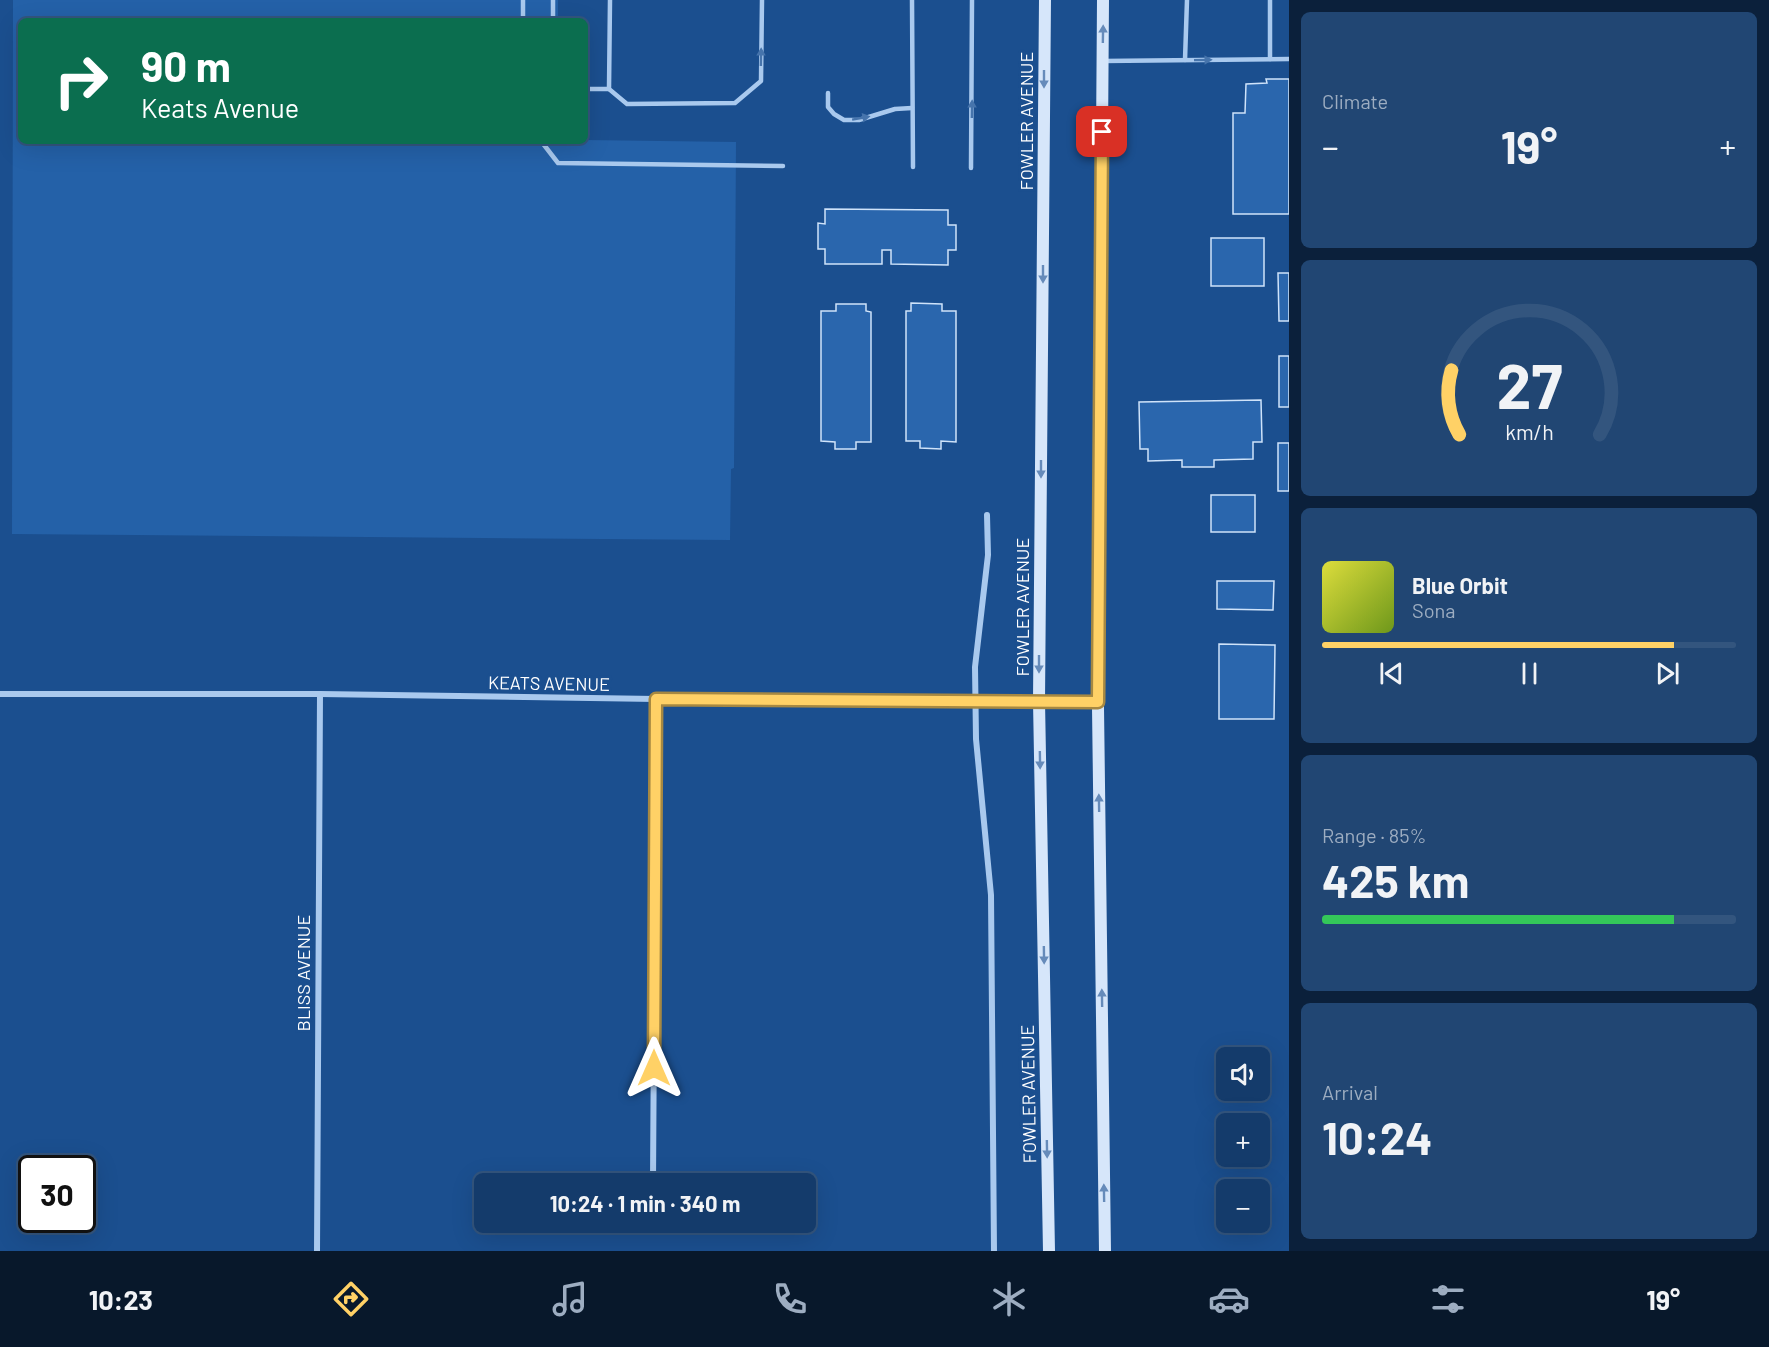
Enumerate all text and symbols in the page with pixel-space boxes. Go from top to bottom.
one-way arrow [1098,25,1108,44]
text: 90 m [141,40,231,90]
icon: right [42,42,120,120]
one-way arrow [756,48,766,67]
street label: FOWLER AVENUE [1015,52,1037,190]
one-way arrow [1194,55,1213,65]
one-way arrow [1039,70,1049,89]
text: Climate [1322,89,1388,113]
text: Keats Avenue [141,91,299,123]
one-way arrow [967,100,976,119]
pin [1076,106,1127,157]
one-way arrow [852,113,871,122]
icon: arrive [1085,115,1118,148]
text: 19° [1501,119,1557,173]
text: − [1322,126,1339,166]
text: + [1720,126,1736,166]
one-way arrow [1038,265,1048,284]
text: 27 [1496,347,1562,421]
text: km/h [1505,419,1553,444]
one-way arrow [1036,460,1046,479]
street label: FOWLER AVENUE [1011,538,1033,676]
text: Blue Orbit [1412,572,1508,598]
text: Sona [1412,598,1456,622]
one-way arrow [1035,655,1044,674]
icon: previous [1375,657,1408,690]
icon: pause [1513,657,1546,690]
icon: next [1651,657,1684,690]
street label: KEATS AVENUE [488,671,610,695]
one-way arrow [1035,750,1045,769]
one-way arrow [1094,793,1104,812]
text: Range · 85% [1322,823,1426,847]
text: 425 km [1322,853,1469,907]
street label: BLISS AVENUE [292,915,314,1031]
one-way arrow [1039,945,1049,964]
one-way arrow [1097,988,1107,1007]
street label: FOWLER AVENUE [1016,1024,1040,1164]
position arrow [622,1036,686,1100]
map controls [1216,1047,1270,1233]
button: sound [1216,1047,1270,1101]
text: Arrival [1322,1080,1378,1104]
text: 10:24 [1322,1110,1432,1164]
button: + [1216,1113,1270,1167]
one-way arrow [1043,1140,1052,1159]
speed limit sign: 30 [18,1155,96,1233]
button: − [1216,1179,1270,1233]
one-way arrow [1100,1183,1109,1202]
text: 10:24 · 1 min · 340 m [550,1190,740,1216]
icon: directions [330,1278,372,1320]
icon: music [549,1278,591,1320]
icon: phone [769,1278,811,1320]
icon: climate [988,1278,1030,1320]
icon: car [1208,1278,1250,1320]
icon: filters [1427,1278,1469,1320]
text: 10:23 [89,1283,153,1315]
text: 19° [1646,1283,1680,1315]

